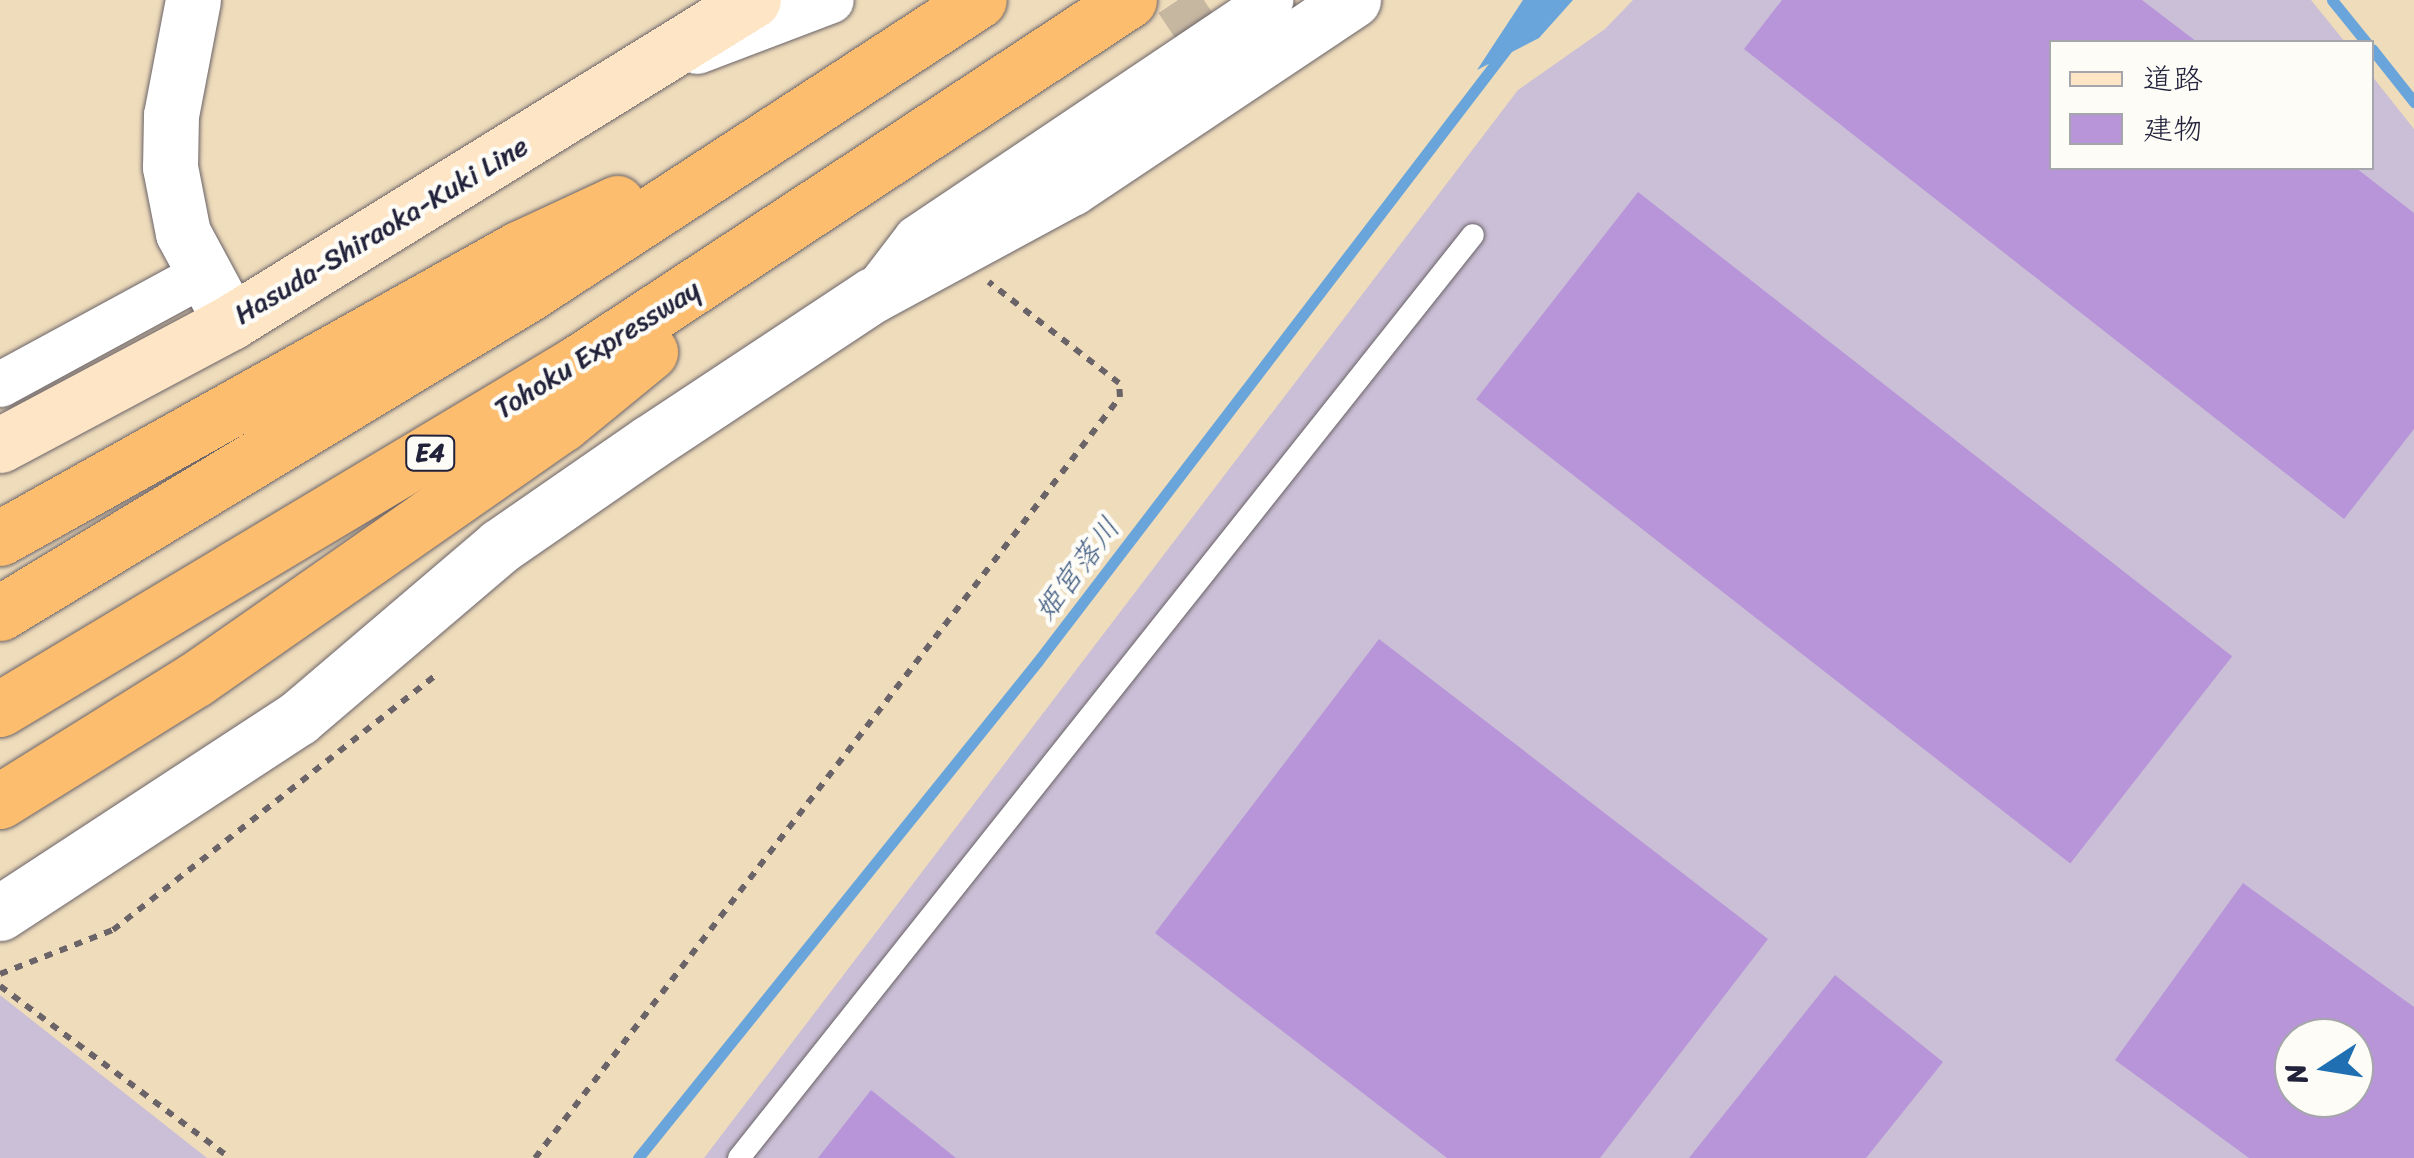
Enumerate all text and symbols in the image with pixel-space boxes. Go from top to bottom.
legend [2049,40,2374,170]
text: 道路 [2143,52,2203,106]
text: 建物 [2143,102,2203,156]
street label: Hasuda-Shiraoka-Kuki Line [228,129,534,331]
street label: Tohoku Expressway [487,272,707,426]
road number: E4 [405,433,455,473]
water label: 姫宮落川 [1027,510,1127,628]
north arrow [2274,1018,2374,1118]
text: N [2270,1059,2322,1089]

